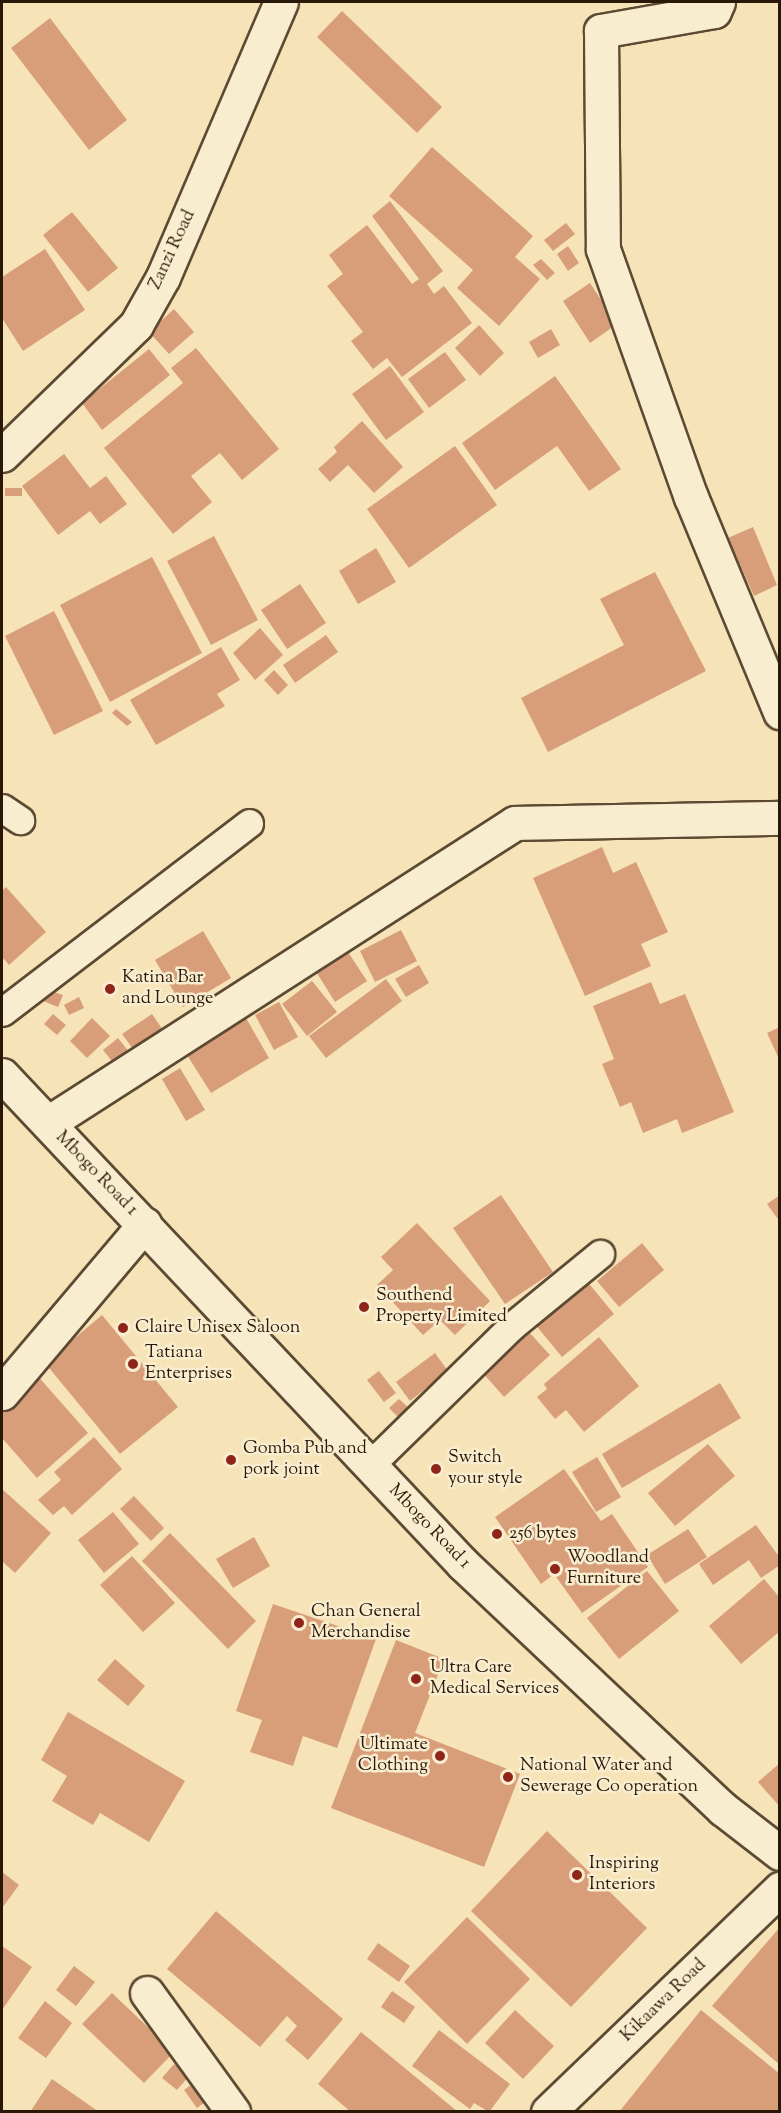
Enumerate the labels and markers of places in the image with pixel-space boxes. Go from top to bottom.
place label: Katina Bar and Lounge [122,968,213,1010]
marker: Katina Bar and Lounge [103,982,117,996]
place label: Southend Property Limited [376,1286,507,1328]
marker: Southend Property Limited [357,1300,371,1314]
place label: Claire Unisex Saloon [135,1317,300,1339]
marker: Claire Unisex Saloon [116,1321,130,1335]
place label: Tatiana Enterprises [145,1343,232,1386]
marker: Tatiana Enterprises [126,1357,140,1371]
place label: Gomba Pub and pork joint [243,1439,367,1482]
place label: Switch your style [448,1448,523,1490]
marker: Gomba Pub and pork joint [224,1453,238,1467]
marker: Switch your style [429,1462,443,1476]
place label: 256 bytes [509,1523,576,1545]
marker: 256 bytes [490,1527,504,1541]
place label: Woodland Furniture [567,1548,649,1590]
marker: Woodland Furniture [548,1562,562,1576]
place label: Chan General Merchandise [311,1602,421,1644]
marker: Chan General Merchandise [292,1616,306,1630]
place label: Ultra Care Medical Services [430,1658,559,1700]
marker: Ultra Care Medical Services [407,1670,425,1688]
place label: Ultimate Clothing [358,1735,428,1778]
marker: Ultimate Clothing [433,1749,447,1763]
place label: National Water and Sewerage Co operation [520,1756,698,1798]
marker: National Water and Sewerage Co operation [501,1770,515,1784]
place label: Inspiring Interiors [589,1854,659,1896]
marker: Inspiring Interiors [570,1868,584,1882]

